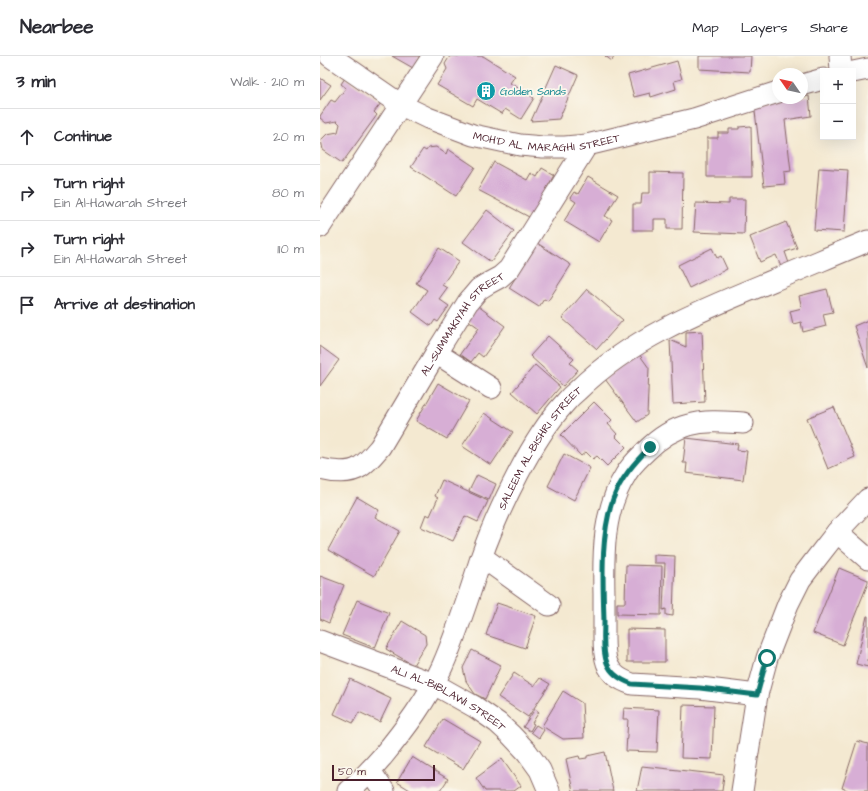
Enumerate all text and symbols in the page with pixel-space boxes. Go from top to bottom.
text: Nearbee [20,14,94,41]
text: Map [692,18,719,38]
text: Layers [741,18,788,38]
text: Share [810,18,848,38]
north arrow [772,68,808,104]
map controls [820,68,856,140]
button: + [820,68,856,104]
text: 3 min [16,70,56,94]
text: Walk · 210 m [230,73,304,91]
building icon: Golden Sands [475,80,497,102]
place label: Golden Sands [500,84,567,99]
button: − [820,104,856,140]
icon: ahead [16,126,38,148]
text: Continue [54,126,112,147]
text: 20 m [273,128,304,146]
street label: MOH'D AL MARAGHI STREET [472,128,622,155]
text: Turn right [54,173,125,194]
icon: right [16,182,38,204]
text: 80 m [272,184,304,202]
text: Ein Al-Hawarah Street [54,194,187,212]
text: Turn right [54,229,125,250]
icon: right [16,238,38,260]
text: 110 m [277,240,304,258]
text: Ein Al-Hawarah Street [54,250,187,268]
street label: AL-SUMMAKIYAH STREET [417,269,508,378]
icon: arrive [16,294,38,316]
text: Arrive at destination [54,294,195,315]
street label: SALEEM AL-BISHRI STREET [494,382,585,512]
route end [641,438,659,456]
route start [758,649,776,667]
street label: ALI AL-BIBLAWI STREET [389,661,510,734]
scale bar [332,763,435,782]
text: 50 m [338,764,366,779]

